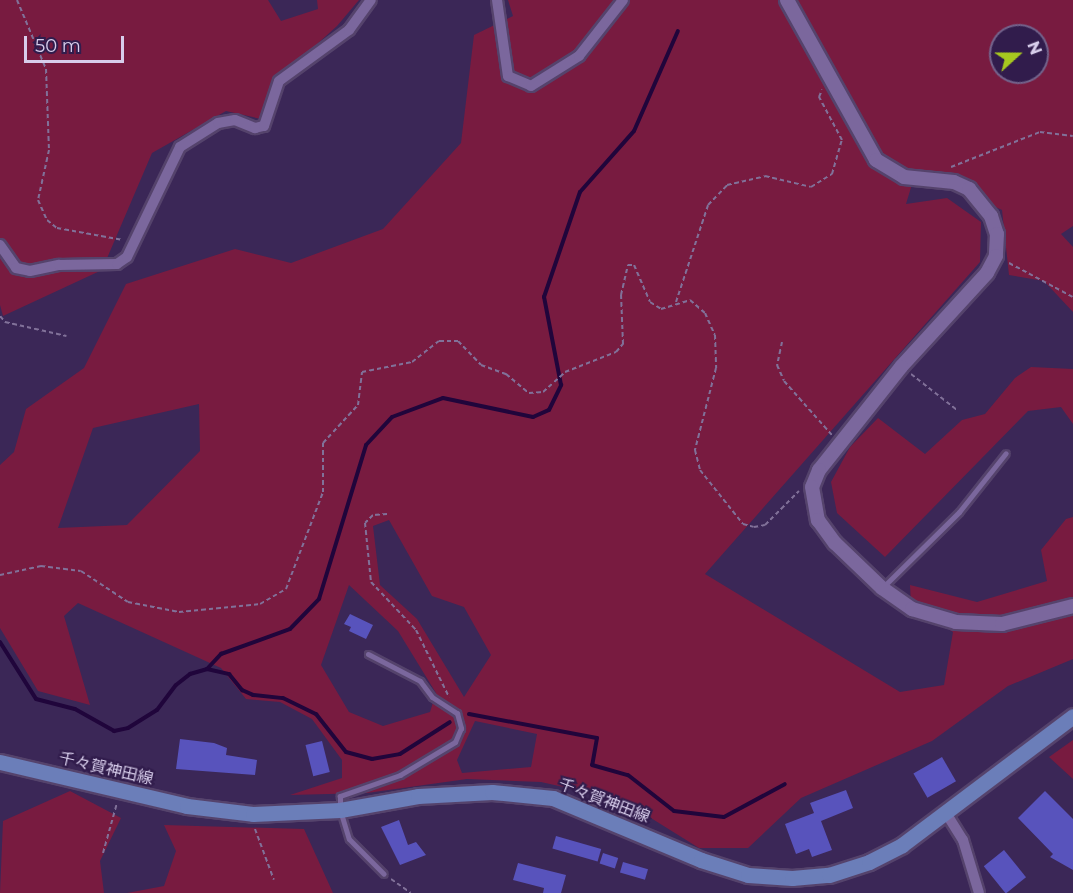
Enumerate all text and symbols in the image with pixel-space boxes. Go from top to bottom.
scale bar [27,24,128,62]
north arrow [989,24,1049,84]
text: 50 m [35,35,81,57]
text: N [1023,39,1046,58]
street label: 千々賀神田線 [57,749,155,789]
street label: 千々賀神田線 [556,775,652,827]

